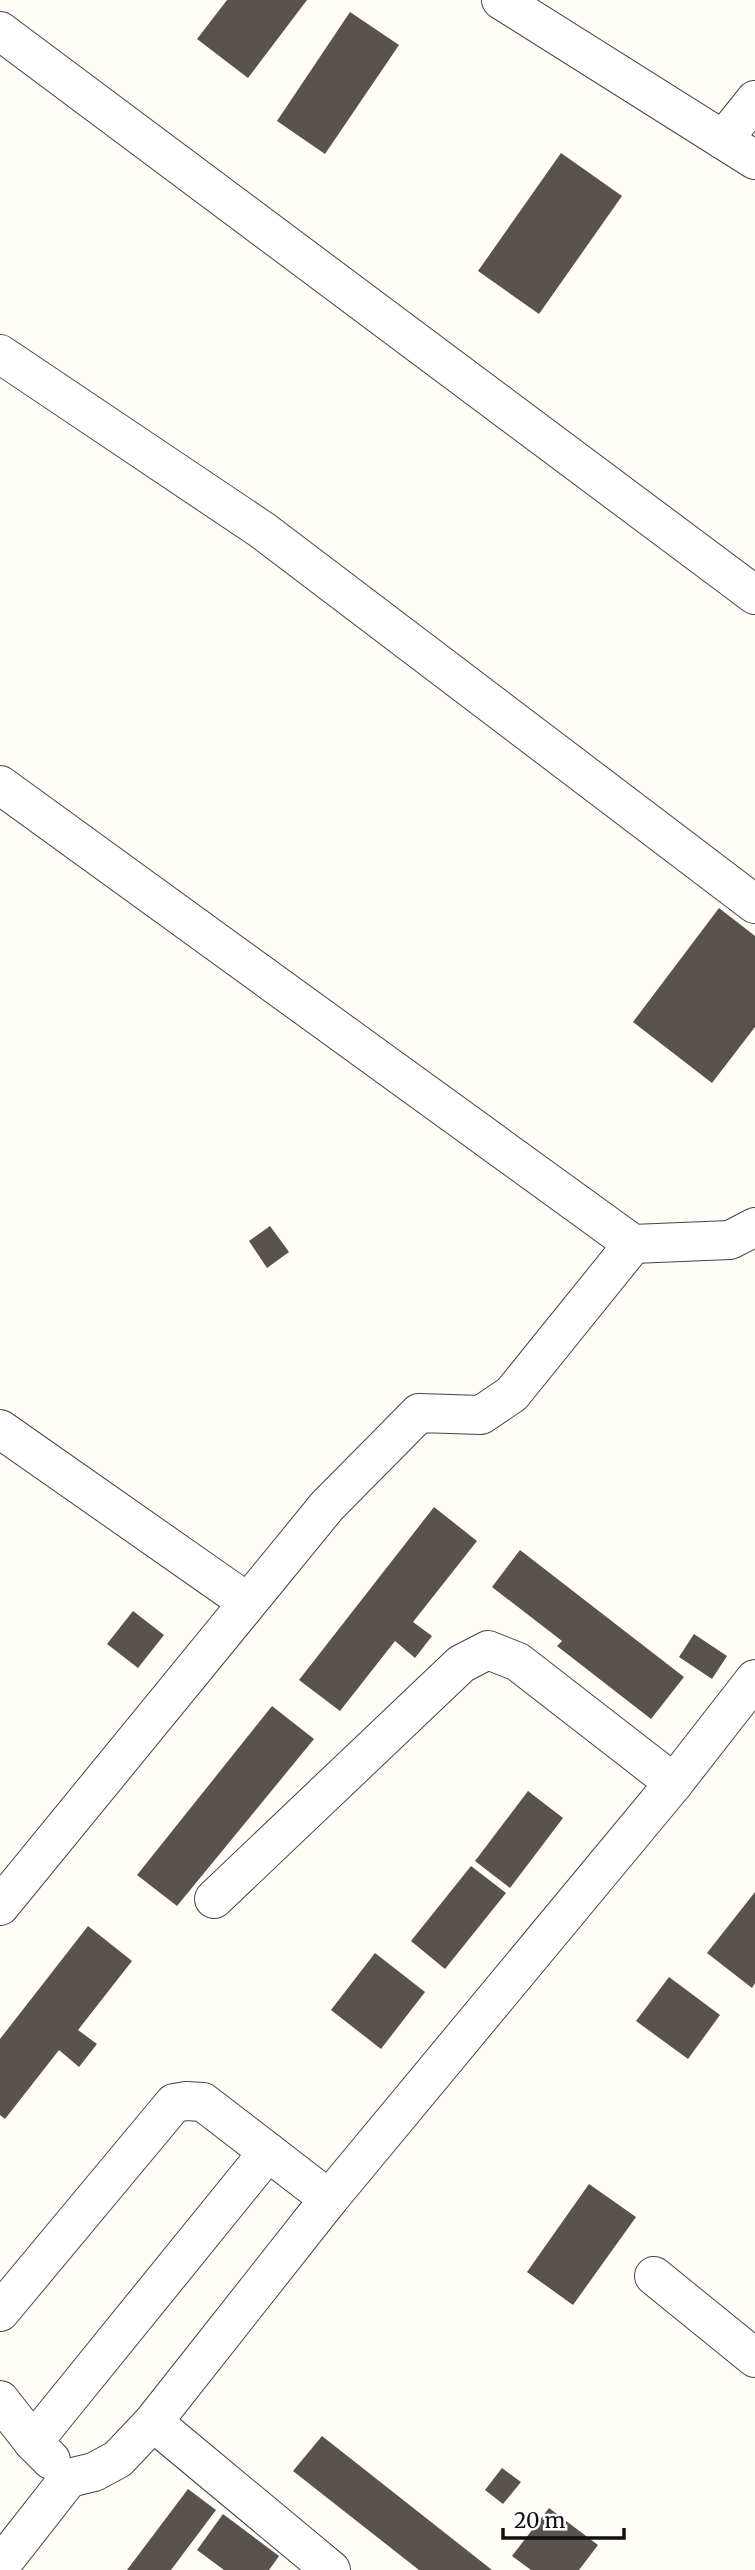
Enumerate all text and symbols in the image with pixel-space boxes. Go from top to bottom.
scale bar [503,2496,624,2540]
text: 20 m [514,2507,566,2534]

